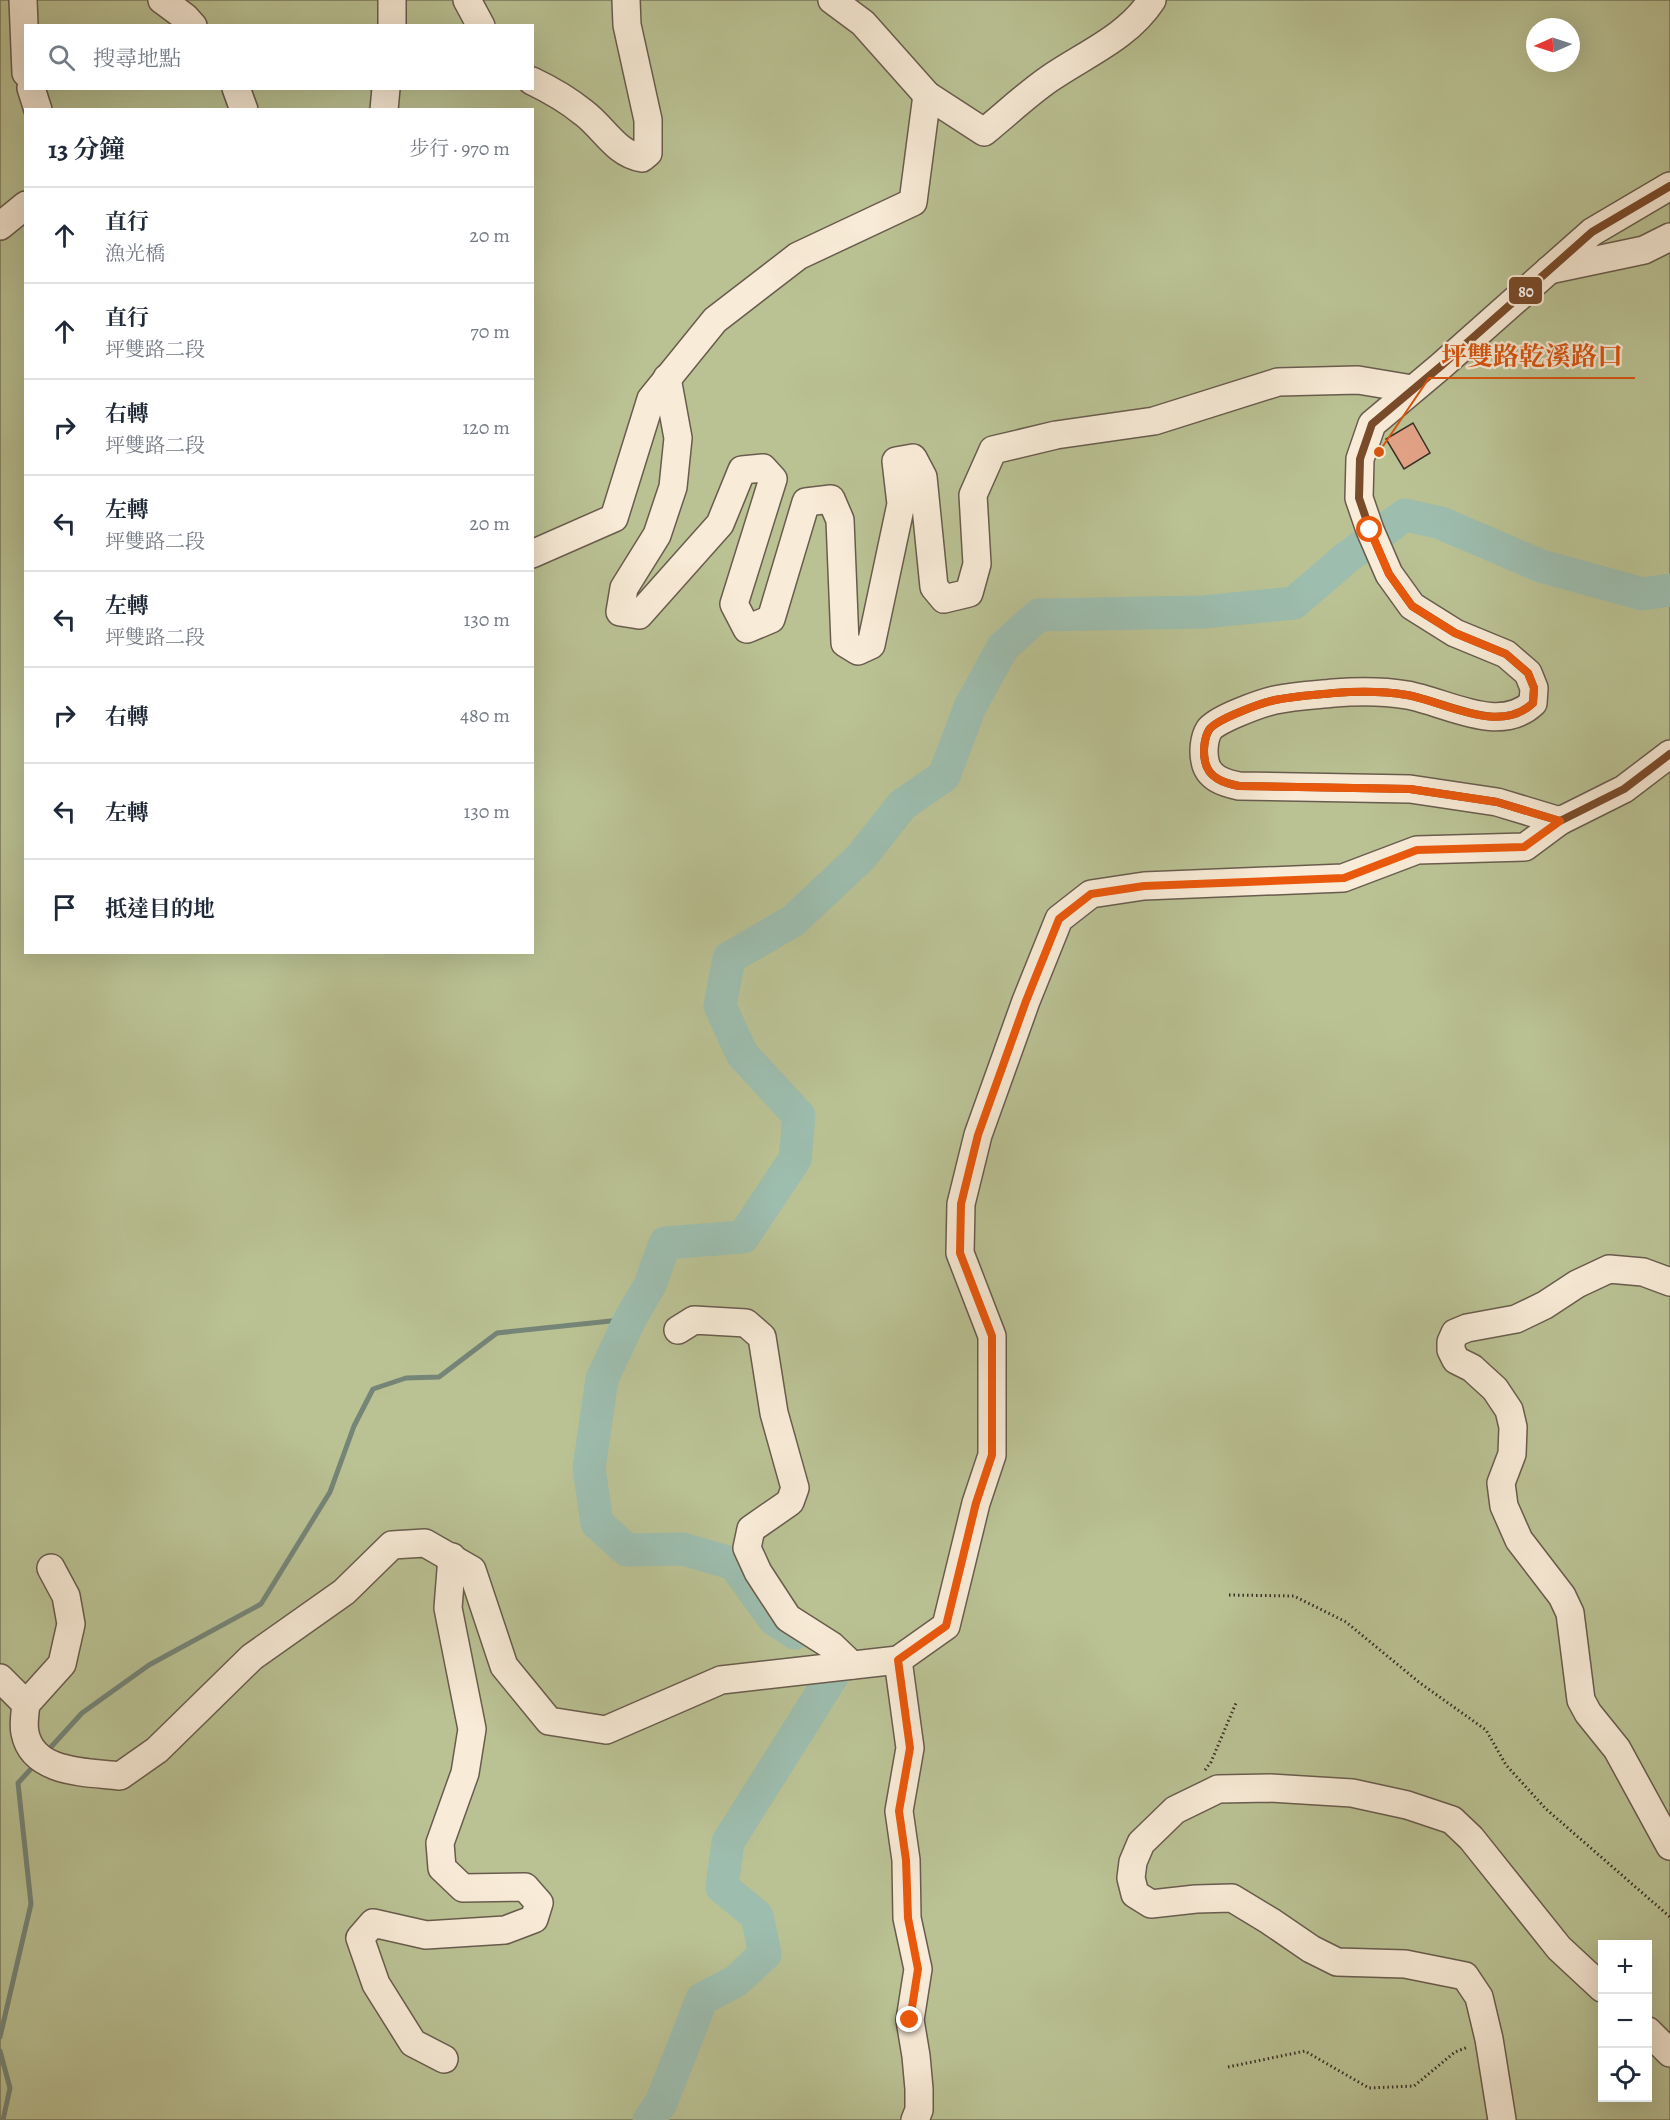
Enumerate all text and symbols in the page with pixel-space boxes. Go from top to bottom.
north arrow [1526,18,1580,72]
search box [24,24,534,90]
icon: search [45,41,78,74]
text: 搜尋地點 [93,44,181,74]
text: 13 分鐘 [48,132,125,167]
text: 步行 · 970 m [409,135,510,162]
text: 直行 [105,207,149,237]
icon: ahead [48,219,81,252]
text: 20 m [469,222,510,249]
text: 漁光橋 [105,240,165,267]
line badge: 80 [1508,276,1543,305]
text: 80 [1518,281,1534,303]
text: 直行 [105,303,149,333]
icon: ahead [48,315,81,348]
text: 70 m [470,318,510,345]
callout: 坪雙路乾溪路口 [1429,334,1635,378]
text: 坪雙路二段 [105,336,205,363]
text: 坪雙路乾溪路口 [1441,339,1623,374]
text: 右轉 [105,399,149,429]
icon: right [48,411,81,444]
text: 120 m [462,414,510,441]
text: 坪雙路二段 [105,432,205,459]
text: 左轉 [105,495,149,525]
icon: left [48,507,81,540]
text: 20 m [469,510,510,537]
route start [1356,516,1382,542]
text: 坪雙路二段 [105,528,205,555]
text: 左轉 [105,591,149,621]
icon: left [48,603,81,636]
text: 130 m [464,606,510,633]
text: 坪雙路二段 [105,624,205,651]
icon: right [48,699,81,732]
text: 右轉 [105,702,149,732]
text: 480 m [460,702,510,729]
icon: left [48,795,81,828]
text: 左轉 [105,798,149,828]
text: 130 m [464,798,510,825]
icon: arrive [48,891,81,924]
text: 抵達目的地 [105,894,215,924]
map controls [1598,1940,1652,2102]
button: + [1598,1940,1652,1994]
button: − [1598,1994,1652,2048]
route end [896,2006,922,2032]
button: locate [1598,2048,1652,2102]

